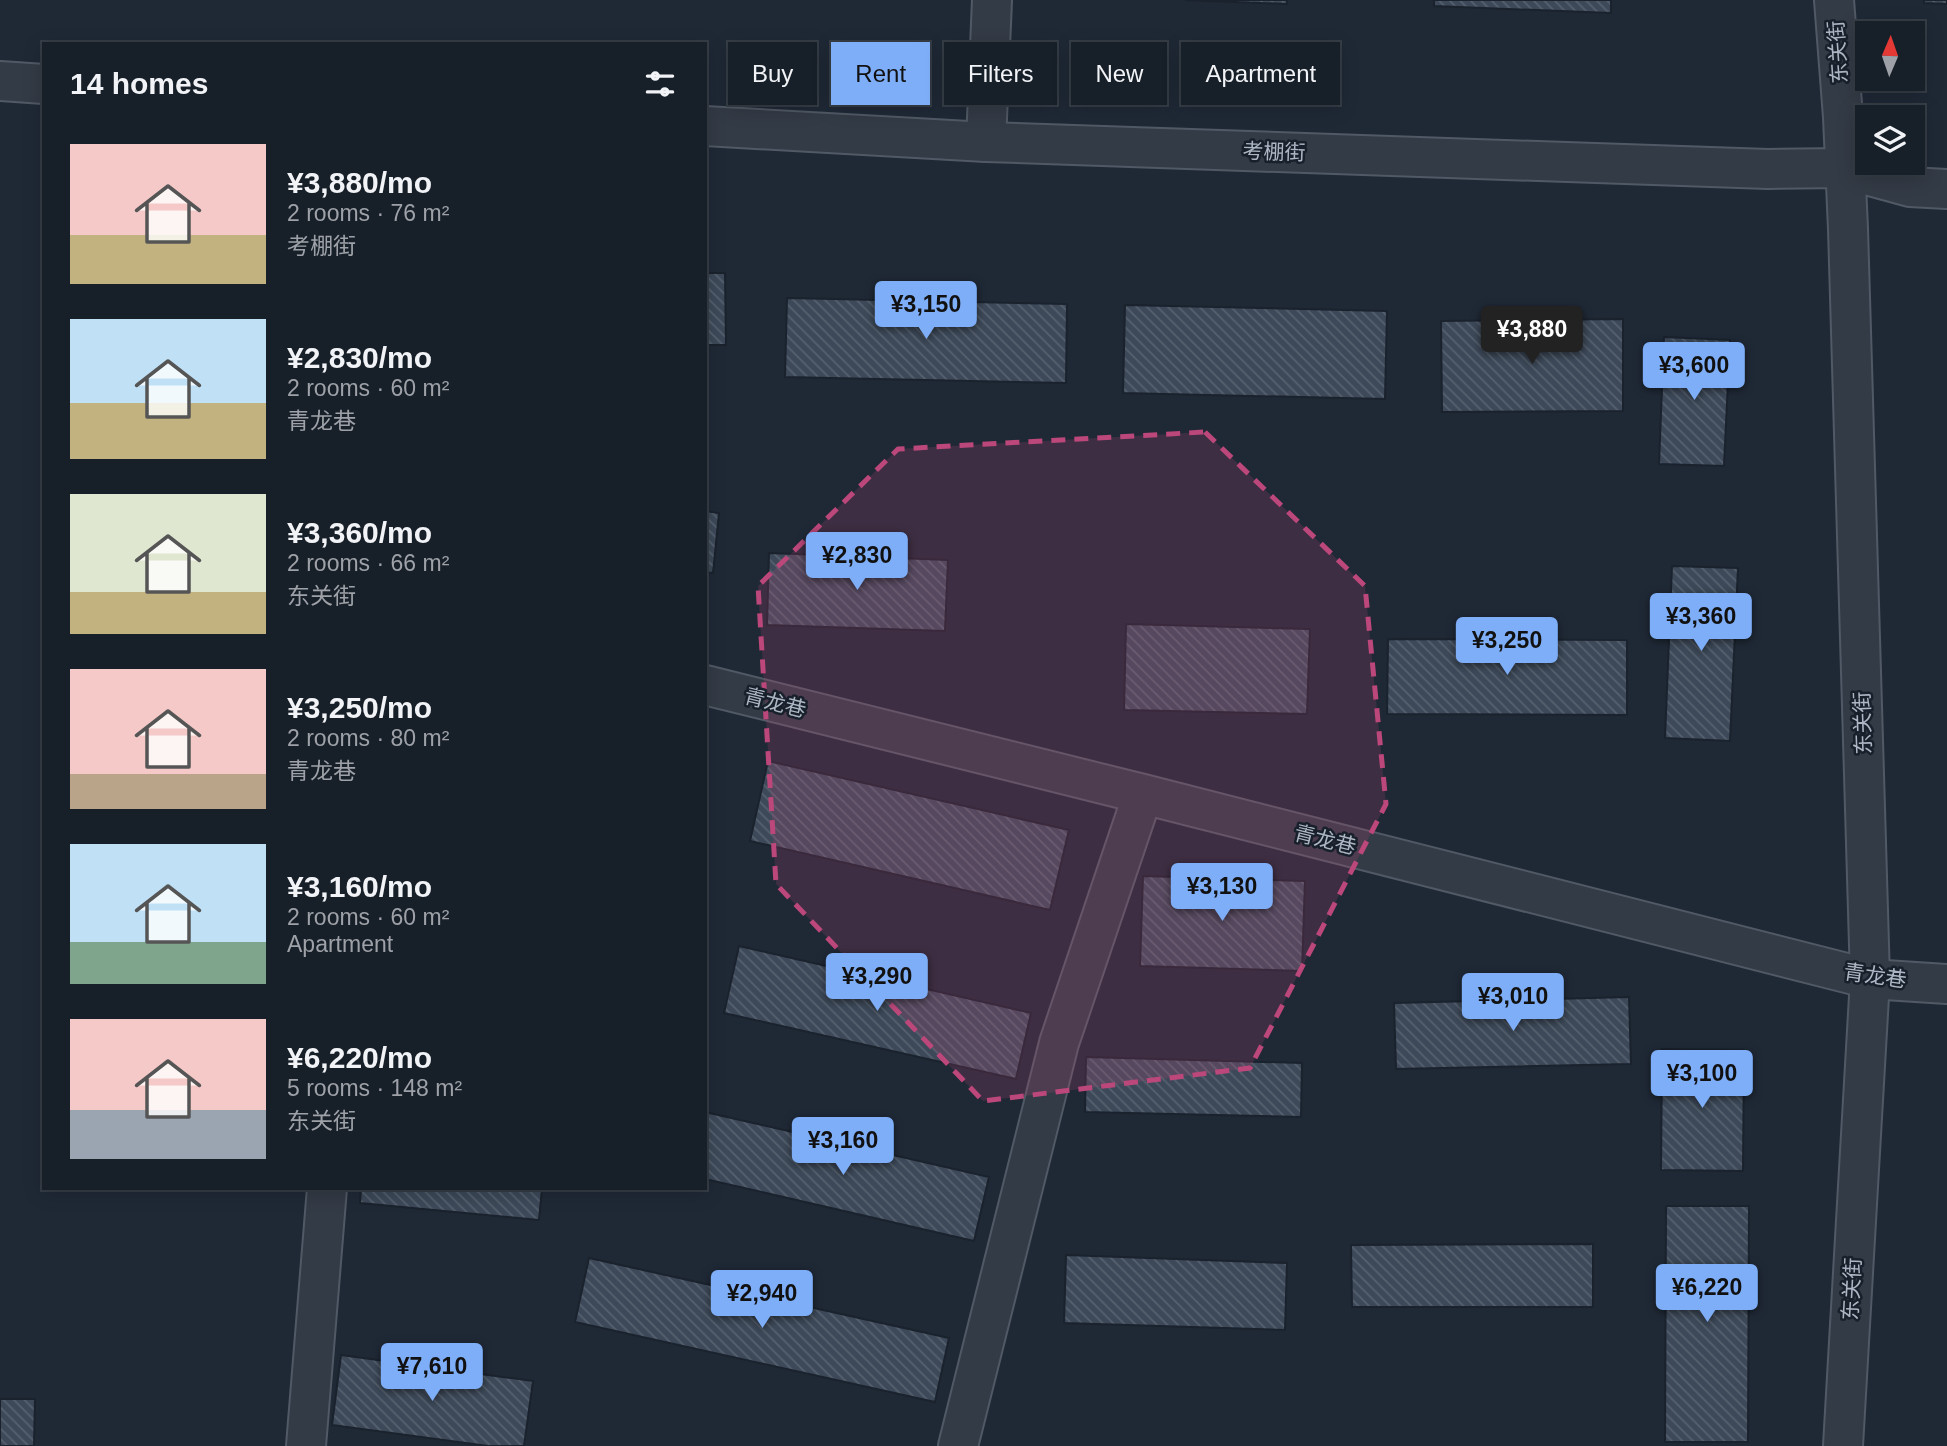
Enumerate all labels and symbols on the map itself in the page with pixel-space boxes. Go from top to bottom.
street label: 东关街 [1824,20,1851,84]
north arrow [1855,21,1925,91]
street label: 考棚街 [1242,139,1306,164]
pin: ¥3,150 [869,282,983,341]
pin: ¥3,880 [1475,306,1589,366]
pin: ¥3,600 [1637,342,1751,402]
pin: ¥2,830 [800,532,914,592]
pin: ¥3,360 [1644,594,1758,653]
pin: ¥3,250 [1450,618,1564,677]
street label: 青龙巷 [742,684,808,721]
street label: 东关街 [1850,691,1875,755]
street label: 青龙巷 [1292,821,1358,858]
pin: ¥3,130 [1165,864,1279,923]
pin: ¥3,290 [820,954,934,1013]
street label: 青龙巷 [1842,960,1908,991]
pin: ¥3,010 [1456,974,1570,1033]
pin: ¥3,100 [1645,1050,1759,1110]
pin: ¥3,160 [786,1118,900,1177]
street label: 东关街 [1838,1257,1865,1321]
pin: ¥6,220 [1650,1264,1764,1324]
pin: ¥2,940 [705,1270,819,1330]
pin: ¥7,610 [375,1344,489,1403]

